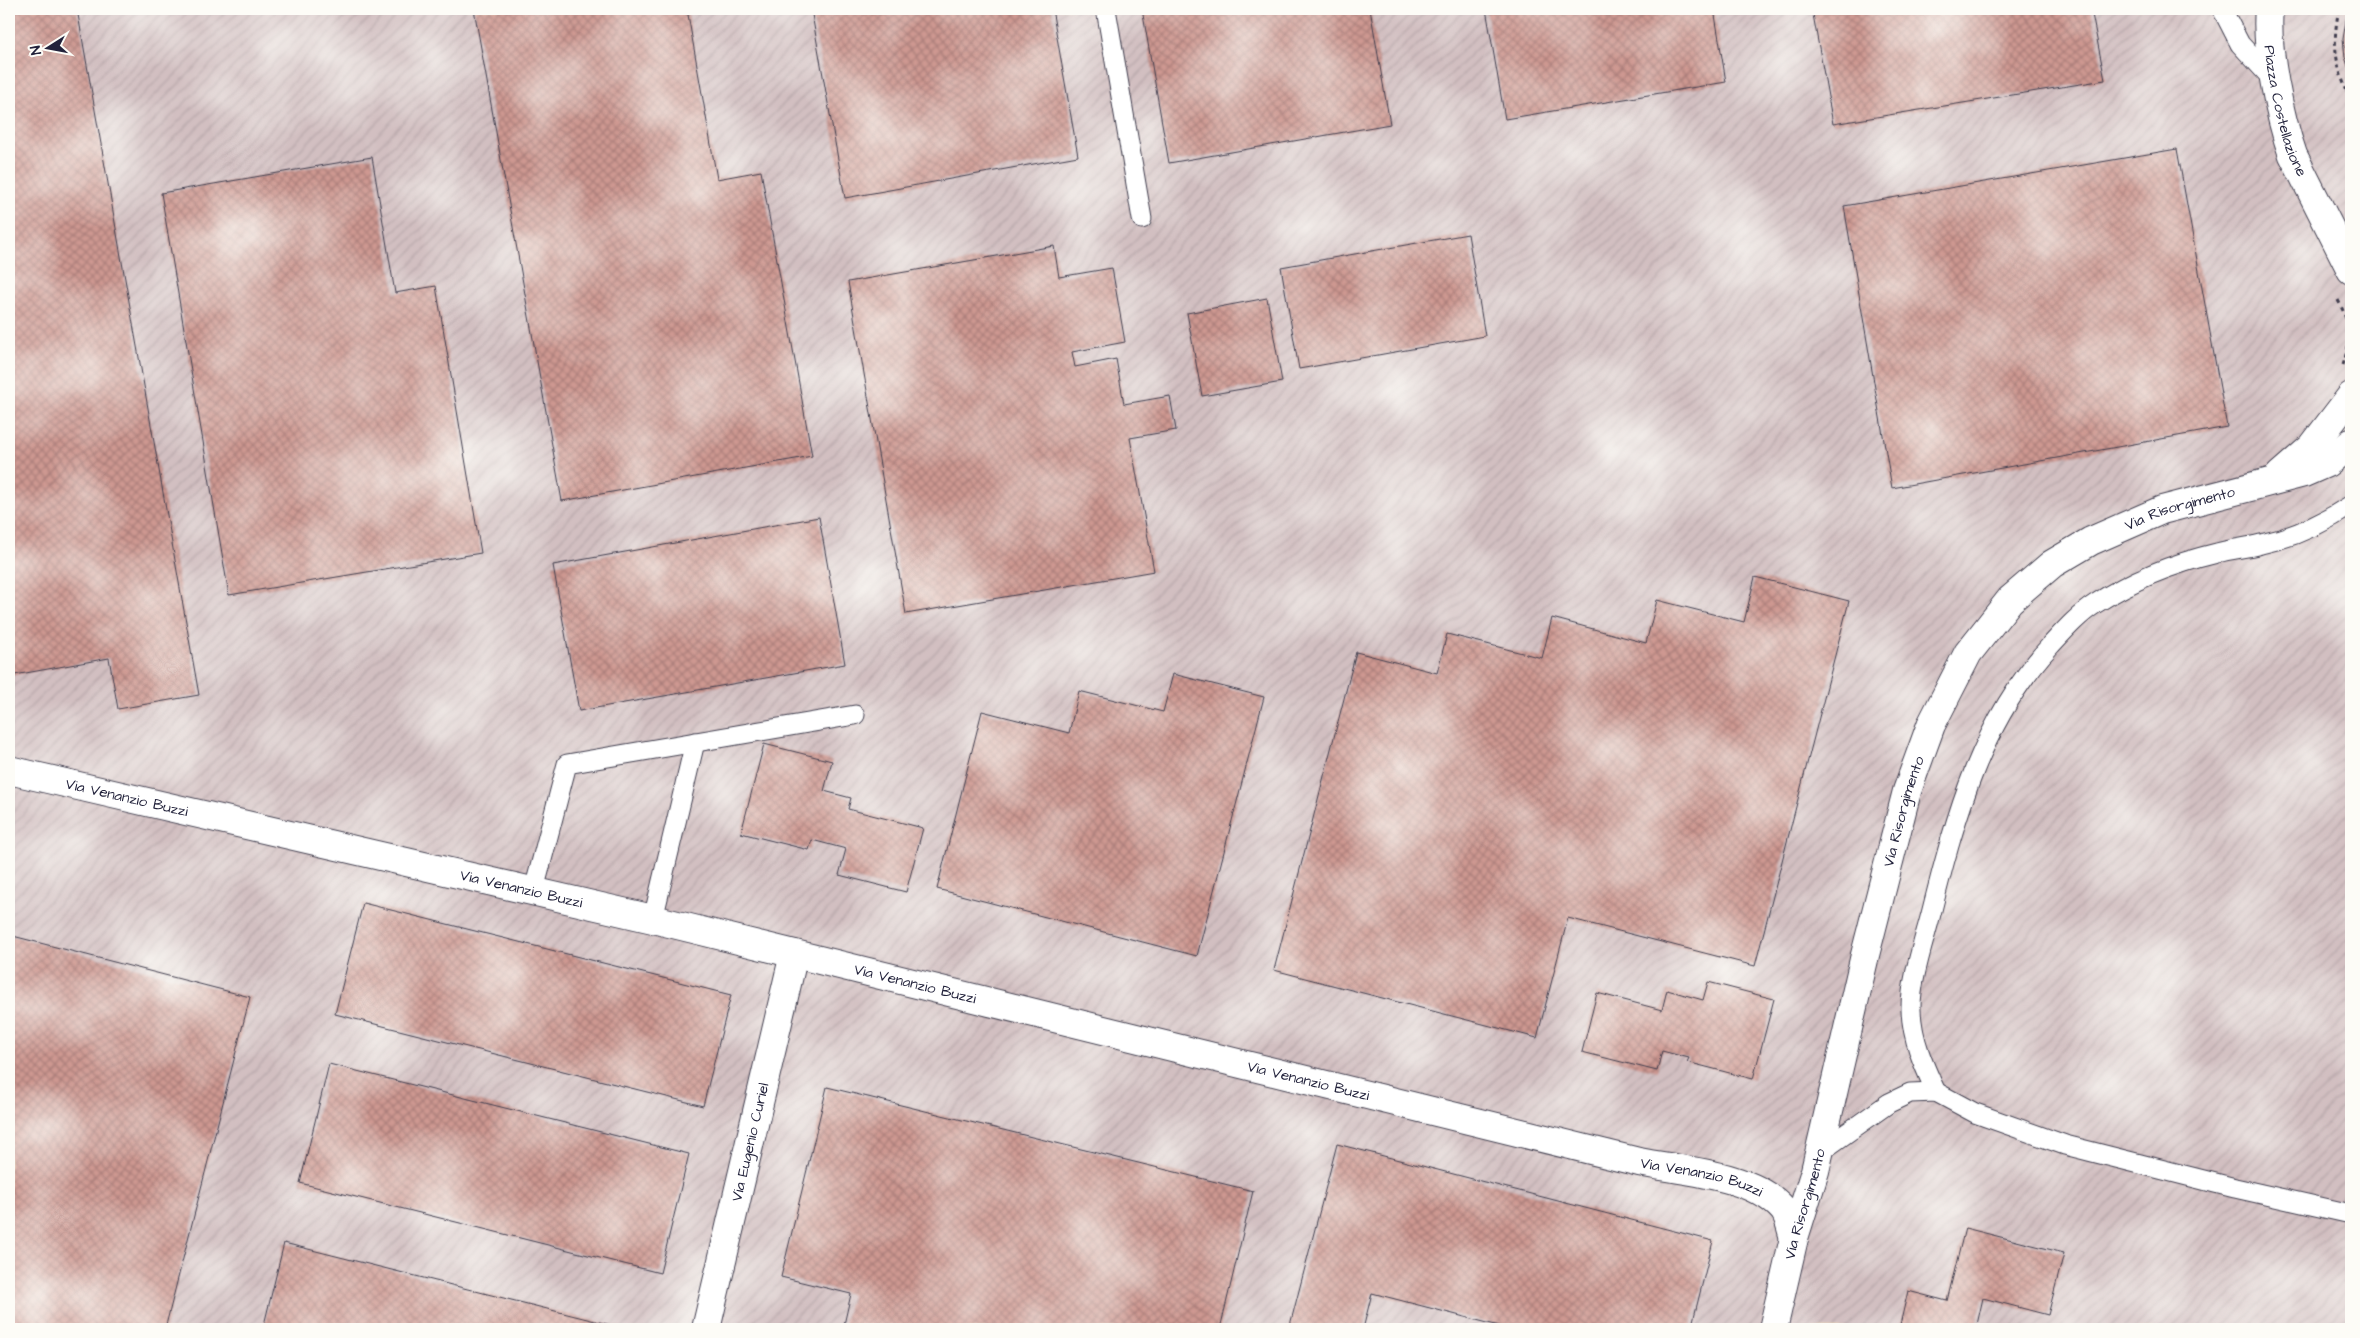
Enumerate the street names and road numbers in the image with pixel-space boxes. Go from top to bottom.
street label: Piazza Costellazione [2258,44,2312,180]
street label: Via Risorgimento [2122,481,2238,536]
street label: Via Risorgimento [1878,753,1930,869]
street label: Via Venanzio Buzzi [63,773,191,822]
street label: Via Venanzio Buzzi [458,865,585,914]
street label: Via Venanzio Buzzi [852,959,979,1009]
street label: Via Venanzio Buzzi [1245,1056,1372,1106]
street label: Via Eugenio Curiel [726,1081,774,1204]
street label: Via Risorgimento [1779,1146,1831,1262]
street label: Via Venanzio Buzzi [1639,1153,1767,1202]

